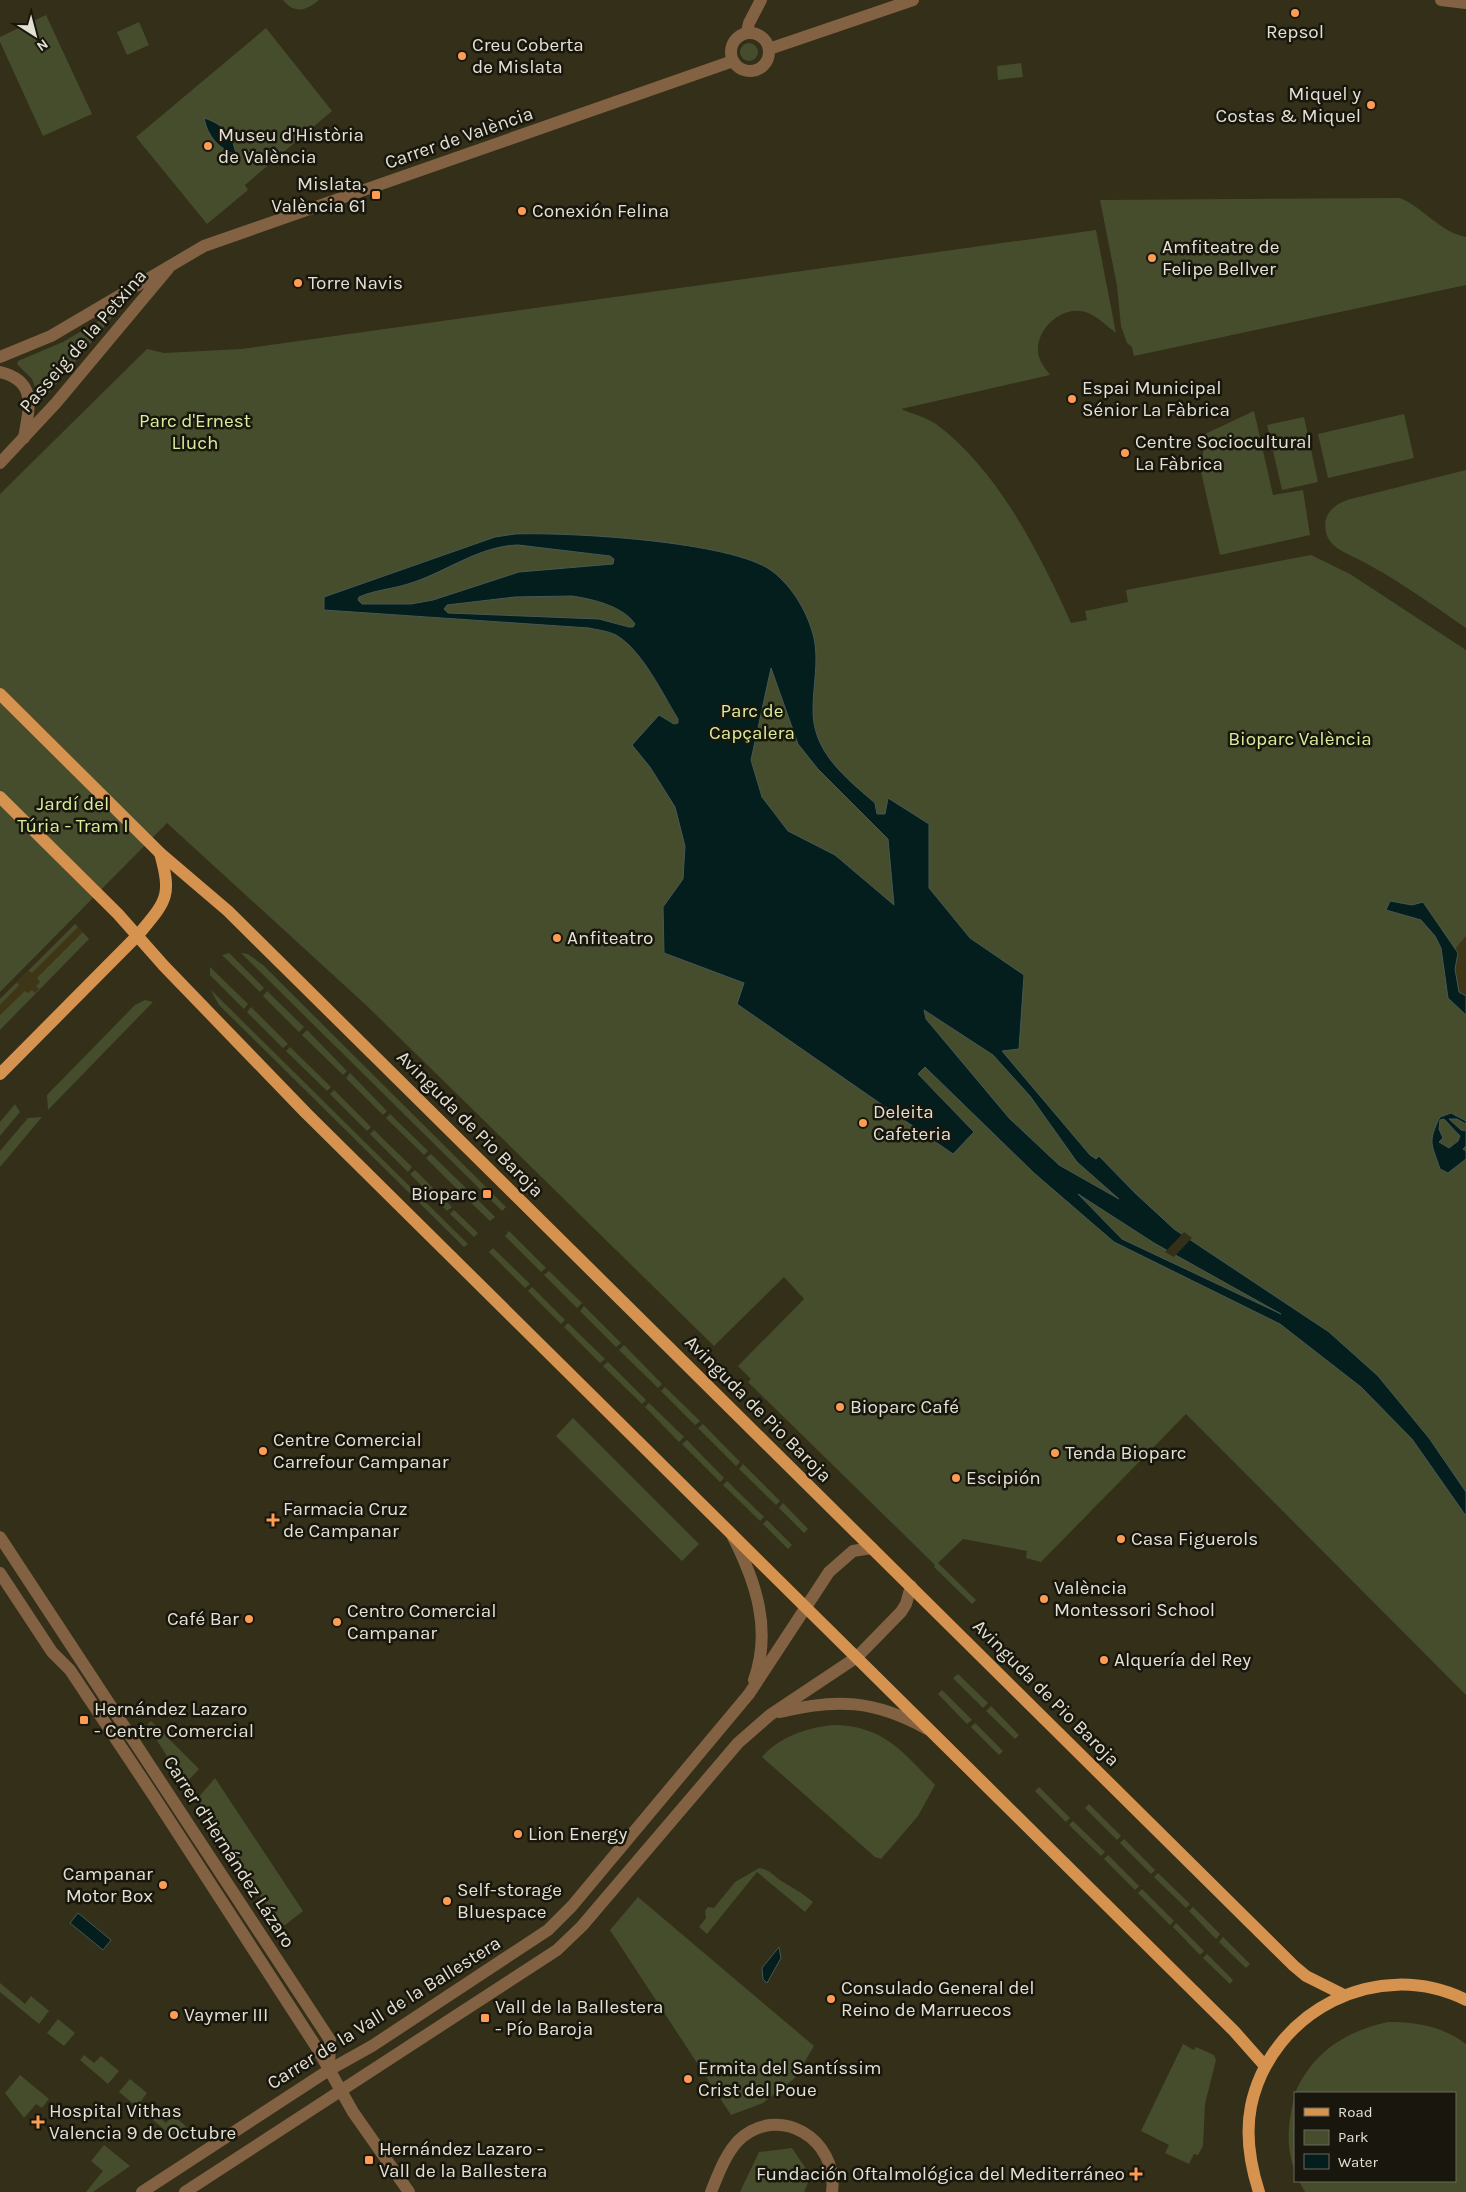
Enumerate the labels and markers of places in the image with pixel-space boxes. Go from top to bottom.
marker: Repsol [1289,7,1301,19]
place label: Repsol [1266,21,1324,43]
place label: Creu Coberta de Mislata [472,34,584,78]
marker: Creu Coberta de Mislata [456,50,468,62]
place label: Miquel y Costas & Miquel [1216,83,1361,127]
marker: Miquel y Costas & Miquel [1365,99,1377,111]
place label: Museu d'Història de València [218,124,364,168]
marker: Museu d'Història de València [202,140,214,152]
place label: Mislata, València 61 [271,173,366,217]
marker: Mislata, València 61 [370,189,382,201]
place label: Conexión Felina [532,200,669,222]
marker: Conexión Felina [516,205,528,217]
place label: Amfiteatre de Felipe Bellver [1162,236,1280,280]
marker: Amfiteatre de Felipe Bellver [1146,252,1158,264]
place label: Torre Navis [308,272,403,294]
marker: Torre Navis [292,277,304,289]
place label: Espai Municipal Sénior La Fàbrica [1082,377,1230,421]
marker: Espai Municipal Sénior La Fàbrica [1066,393,1078,405]
place label: Centre Sociocultural La Fàbrica [1135,431,1312,475]
marker: Centre Sociocultural La Fàbrica [1119,447,1131,459]
place label: Anfiteatro [567,927,653,949]
marker: Anfiteatro [551,932,563,944]
place label: Deleita Cafeteria [873,1101,951,1145]
marker: Deleita Cafeteria [857,1117,869,1129]
place label: Bioparc [411,1183,477,1205]
marker: Bioparc [481,1188,493,1200]
place label: Bioparc Café [850,1396,959,1418]
marker: Bioparc Café [834,1401,846,1413]
place label: Centre Comercial Carrefour Campanar [273,1429,449,1473]
place label: Tenda Bioparc [1065,1442,1187,1464]
marker: Centre Comercial Carrefour Campanar [257,1445,269,1457]
marker: Tenda Bioparc [1049,1447,1061,1459]
place label: Escipión [966,1467,1041,1489]
marker: Escipión [950,1472,962,1484]
place label: Farmacia Cruz de Campanar [283,1498,408,1542]
marker: Farmacia Cruz de Campanar [267,1514,279,1526]
place label: Casa Figuerols [1131,1528,1258,1550]
marker: Casa Figuerols [1115,1533,1127,1545]
place label: València Montessori School [1054,1577,1215,1621]
marker: València Montessori School [1038,1593,1050,1605]
place label: Centro Comercial Campanar [347,1600,496,1644]
place label: Café Bar [167,1608,239,1630]
marker: Café Bar [243,1613,255,1625]
marker: Centro Comercial Campanar [331,1616,343,1628]
place label: Alquería del Rey [1114,1649,1251,1671]
marker: Alquería del Rey [1098,1654,1110,1666]
place label: Hernández Lazaro - Centre Comercial [94,1698,254,1742]
marker: Hernández Lazaro - Centre Comercial [78,1714,90,1726]
place label: Lion Energy [528,1823,627,1845]
marker: Lion Energy [512,1828,524,1840]
place label: Campanar Motor Box [63,1863,153,1907]
marker: Campanar Motor Box [157,1879,169,1891]
place label: Self-storage Bluespace [457,1879,562,1923]
marker: Self-storage Bluespace [441,1895,453,1907]
place label: Consulado General del Reino de Marruecos [841,1977,1035,2021]
marker: Consulado General del Reino de Marruecos [825,1993,837,2005]
place label: Vall de la Ballestera - Pío Baroja [495,1996,663,2040]
place label: Vaymer III [184,2004,268,2026]
marker: Vaymer III [168,2009,180,2021]
marker: Vall de la Ballestera - Pío Baroja [479,2012,491,2024]
place label: Ermita del Santíssim Crist del Poue [698,2057,882,2101]
marker: Ermita del Santíssim Crist del Poue [682,2073,694,2085]
place label: Hospital Vithas Valencia 9 de Octubre [49,2100,236,2144]
marker: Hospital Vithas Valencia 9 de Octubre [31,2115,45,2129]
place label: Hernández Lazaro - Vall de la Ballestera [379,2138,547,2182]
marker: Hernández Lazaro - Vall de la Ballestera [363,2154,375,2166]
place label: Fundación Oftalmológica del Mediterráneo [756,2163,1125,2185]
marker: Fundación Oftalmológica del Mediterráneo [1129,2167,1143,2181]

